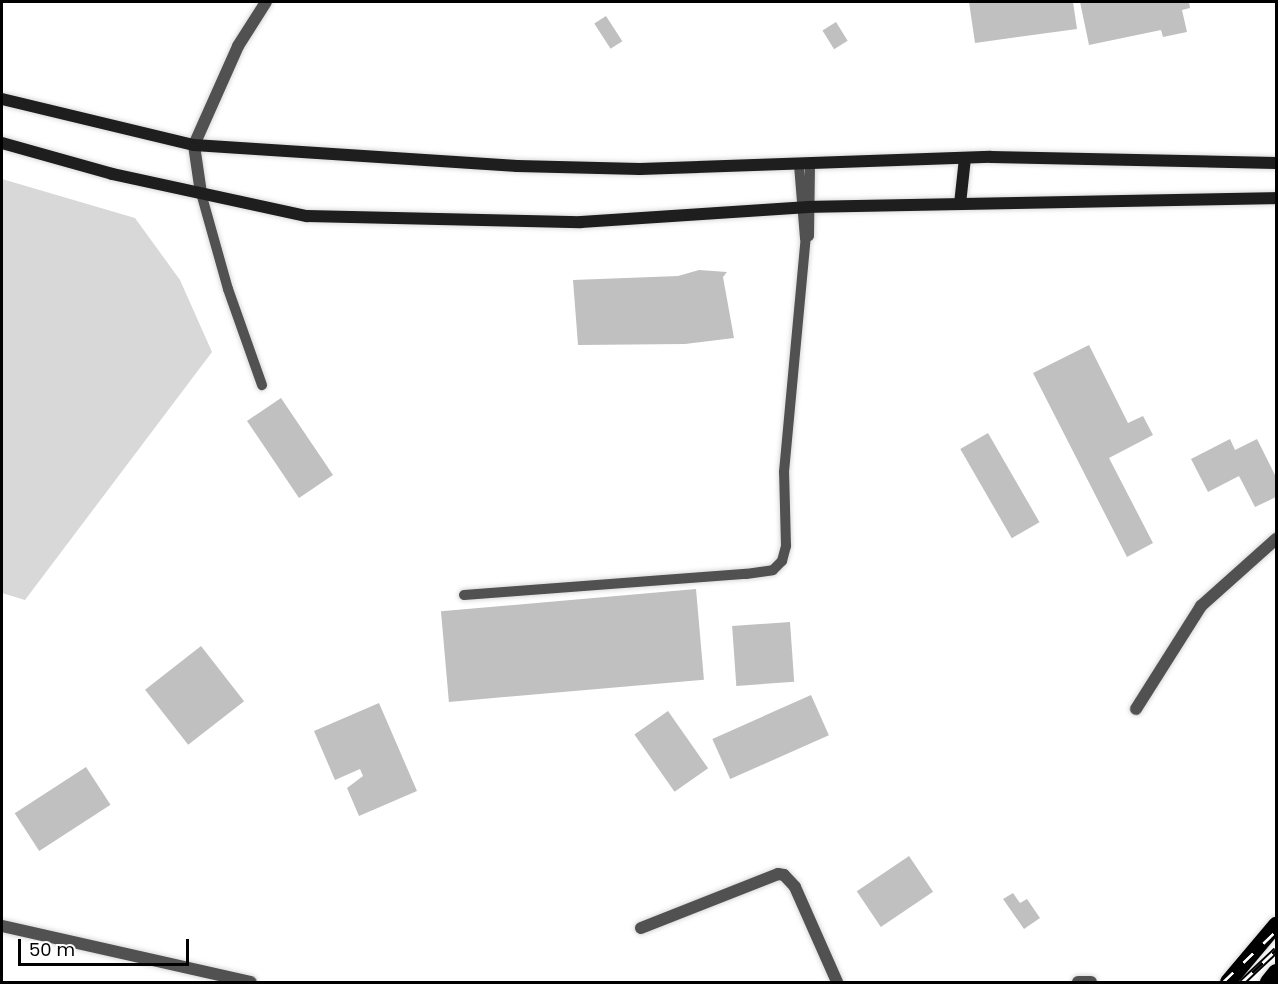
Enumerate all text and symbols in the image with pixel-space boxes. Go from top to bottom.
scale bar [21,927,192,965]
text: 50 m [29,937,75,962]

